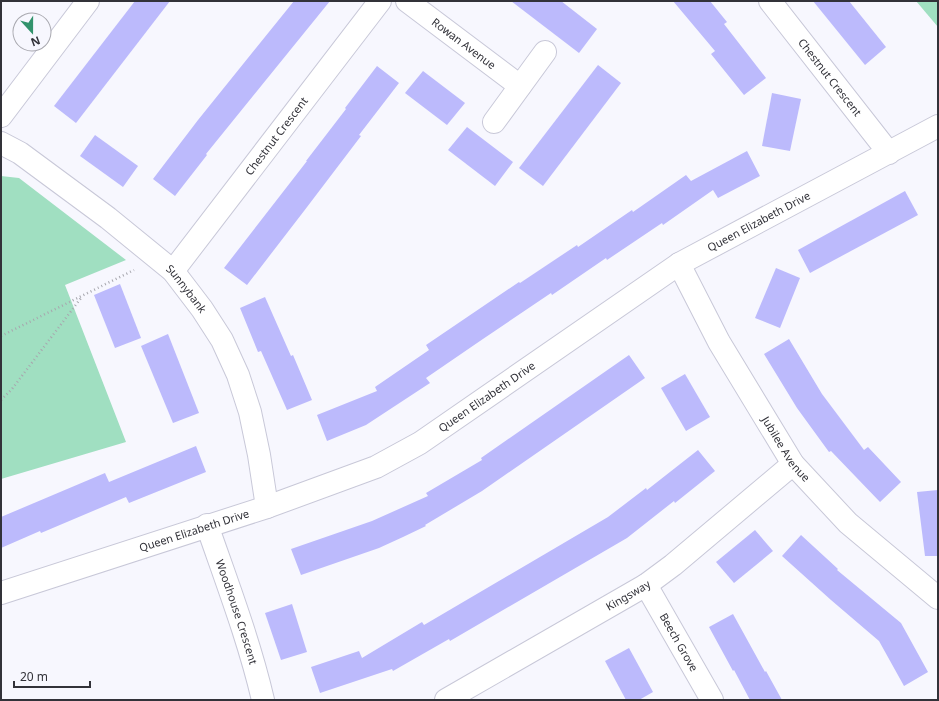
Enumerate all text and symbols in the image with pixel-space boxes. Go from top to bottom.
north arrow [12,12,52,52]
street label: Rowan Avenue [429,14,499,72]
text: N [29,33,43,50]
street label: Chestnut Crescent [795,35,865,119]
street label: Chestnut Crescent [241,94,311,178]
street label: Queen Elizabeth Drive [704,188,813,255]
street label: Sunnybank [163,261,211,316]
street label: Queen Elizabeth Drive [435,358,538,435]
street label: Jubilee Avenue [758,412,814,485]
street label: Queen Elizabeth Drive [137,505,251,555]
street label: Woodhouse Crescent [213,557,261,666]
street label: Kingsway [603,576,654,614]
street label: Beech Grove [657,610,702,674]
scale bar [14,663,90,689]
text: 20 m [20,668,48,685]

